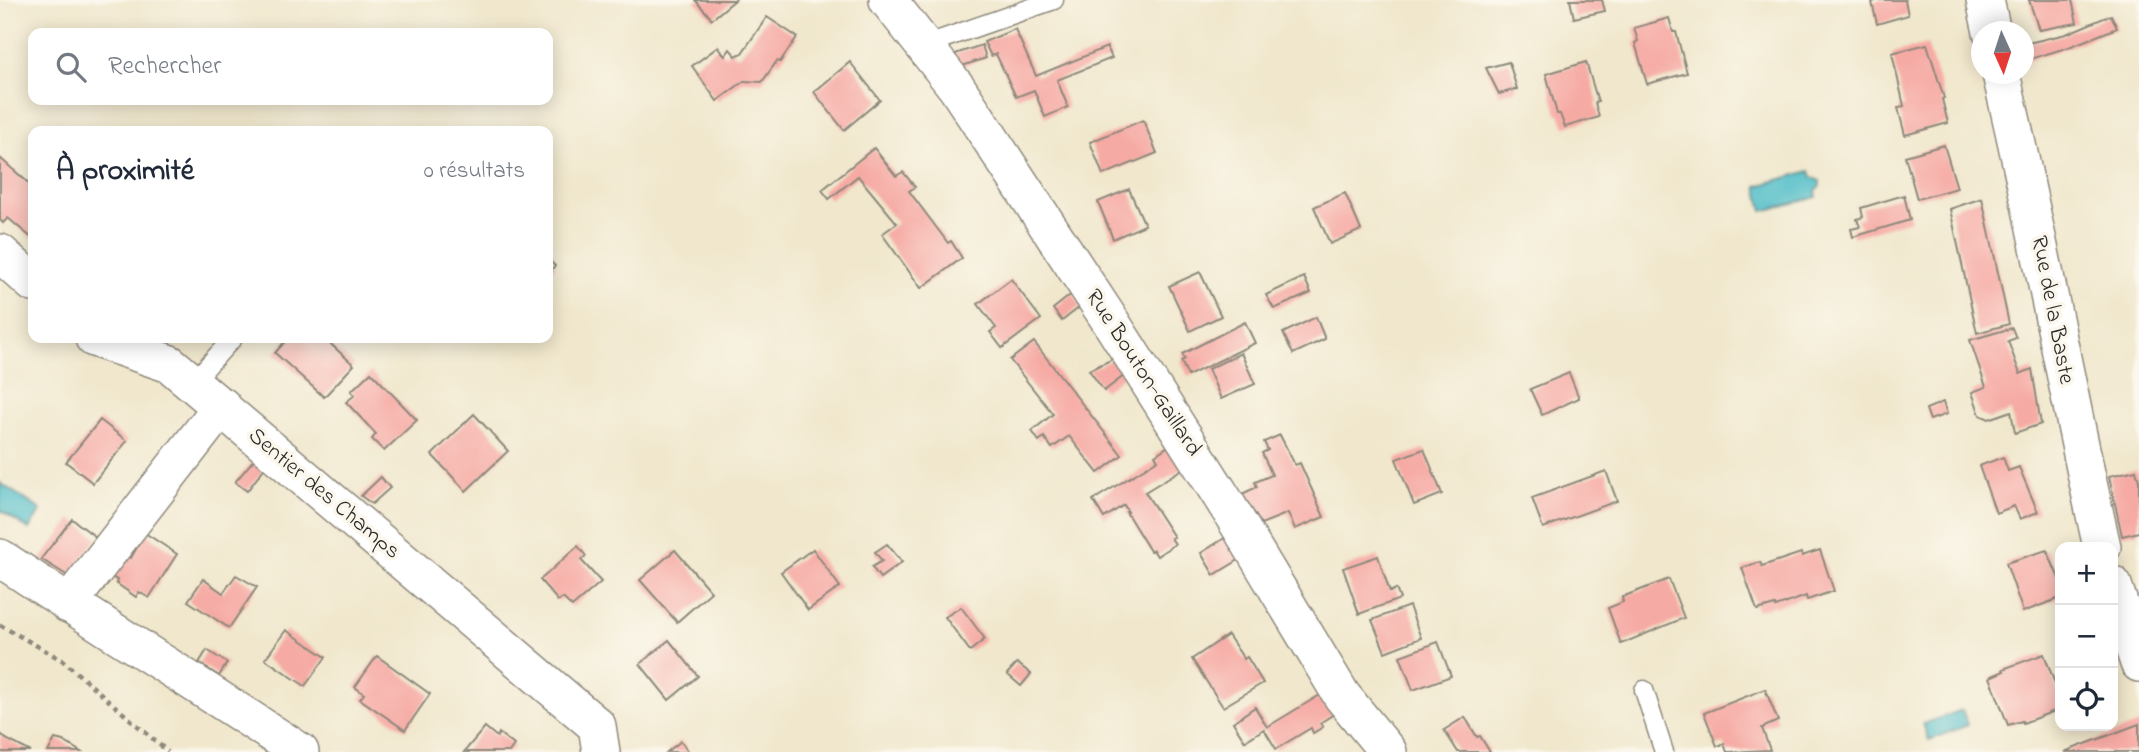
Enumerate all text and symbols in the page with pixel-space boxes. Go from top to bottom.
north arrow [1971,21,2034,84]
search box [28,28,553,105]
icon: search [52,48,90,86]
text: Rechercher [108,48,221,86]
text: À proximité [56,150,194,194]
text: 0 résultats [424,155,525,188]
street label: Rue de la Baste [2021,233,2083,388]
street label: Rue Bouton-Gaillard [1077,283,1209,463]
street label: Sentier des Champs [241,420,407,568]
map controls [2055,542,2118,731]
button: + [2055,542,2118,605]
button: − [2055,605,2118,668]
button: locate [2055,668,2118,731]

